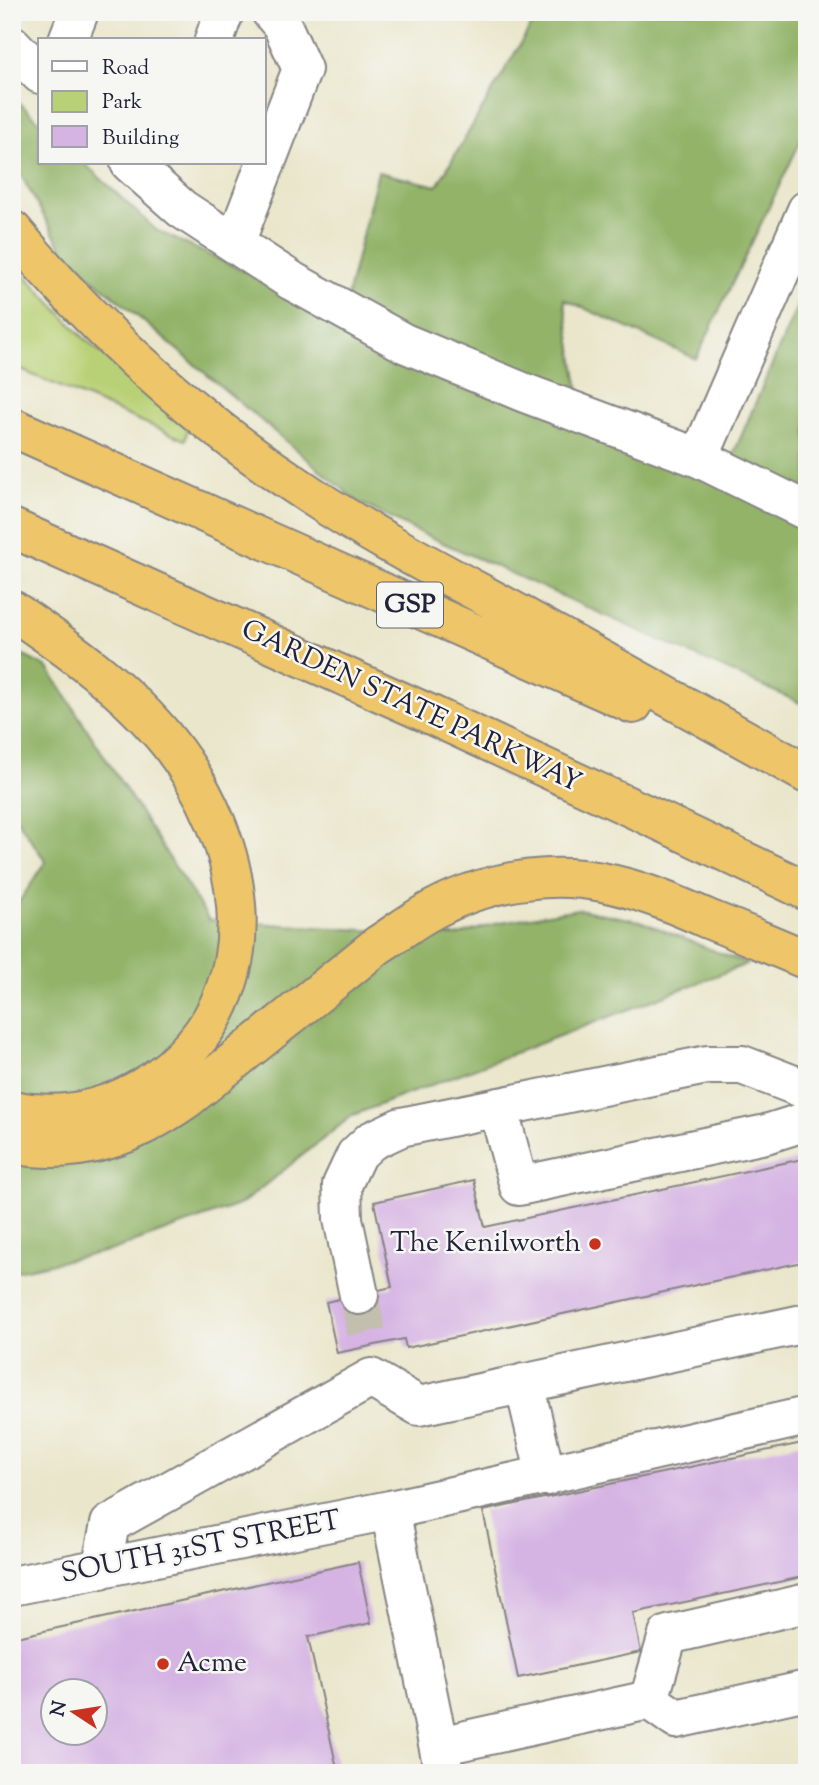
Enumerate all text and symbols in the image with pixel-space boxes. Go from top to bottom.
legend [38,38,266,164]
text: Road [102,54,149,84]
text: Park [102,88,143,118]
text: Building [102,124,179,154]
road number: GSP [377,582,443,628]
street label: GARDEN STATE PARKWAY [234,610,588,804]
place label: The Kenilworth [390,1224,581,1264]
marker: The Kenilworth [587,1236,603,1252]
street label: SOUTH 31ST STREET [58,1501,345,1595]
place label: Acme [177,1644,247,1684]
marker: Acme [155,1656,171,1672]
north arrow [38,1676,108,1746]
text: N [45,1699,75,1719]

